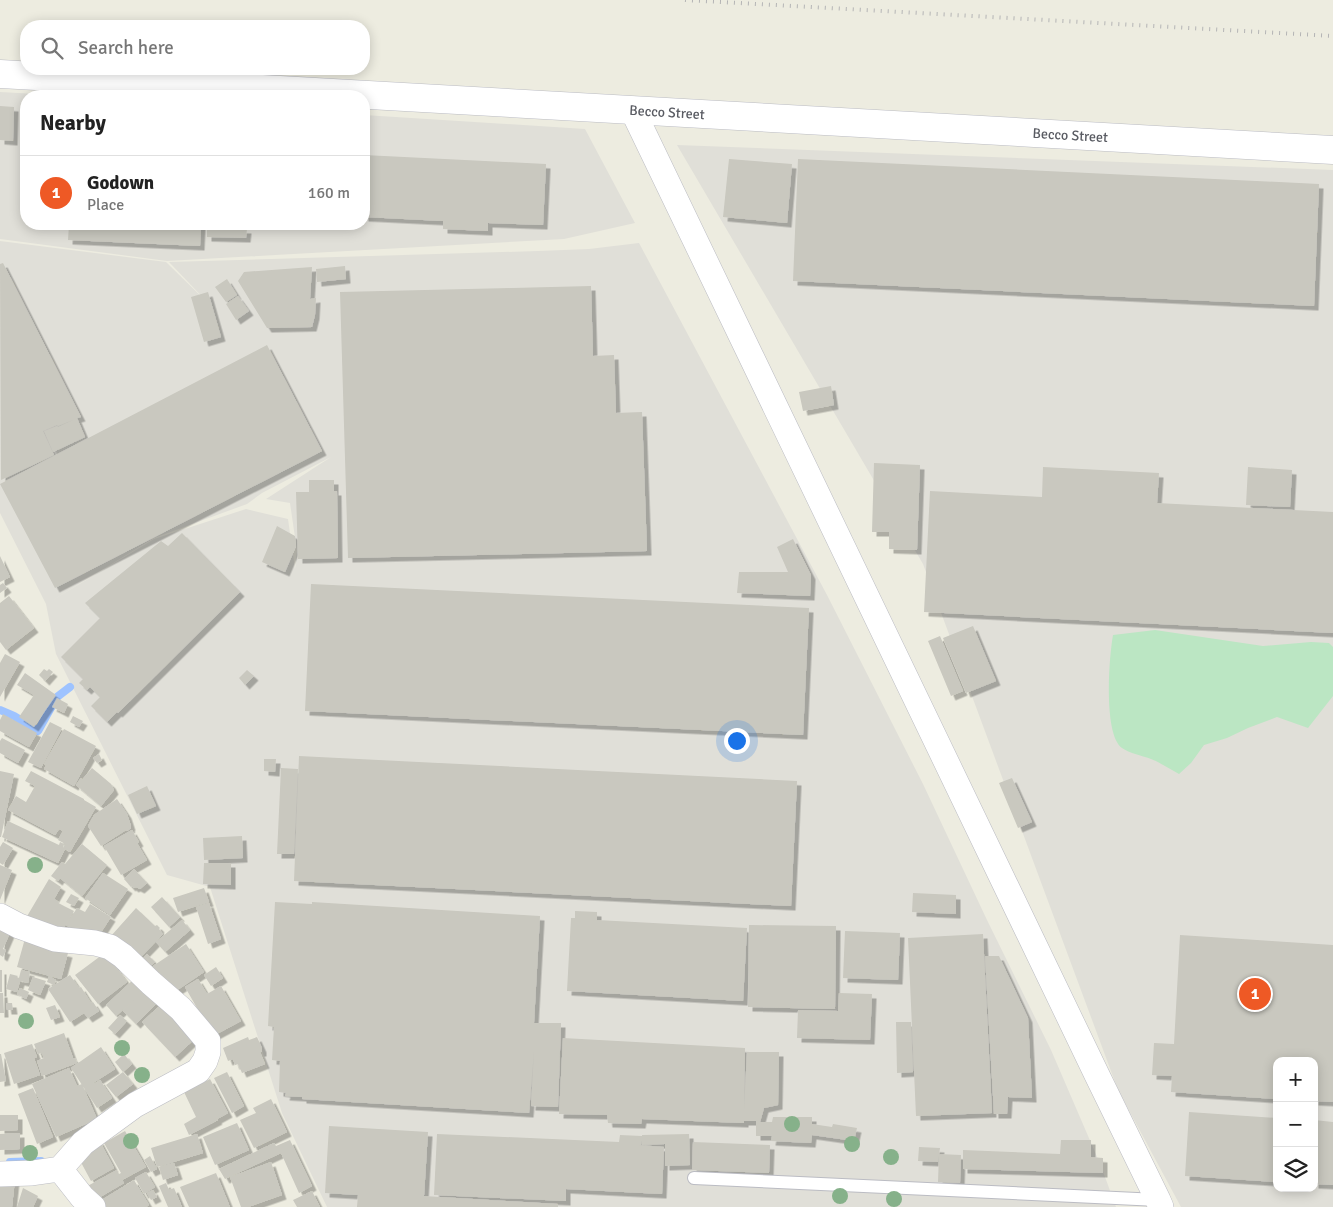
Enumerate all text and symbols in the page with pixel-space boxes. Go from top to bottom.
search box [20,20,370,75]
icon: search [38,34,66,62]
text: Search here [78,36,174,60]
street label: Becco Street [629,102,705,123]
text: Nearby [40,110,106,136]
street label: Becco Street [1032,125,1108,146]
text: Godown [87,171,154,195]
text: 1 [52,183,60,203]
text: 160 m [308,183,350,203]
text: Place [87,195,124,215]
your location [724,728,750,754]
pin: 1 [1239,975,1271,1013]
map controls [1273,1057,1318,1192]
button: + [1273,1057,1318,1102]
button: − [1273,1102,1318,1147]
button: layers [1273,1147,1318,1192]

